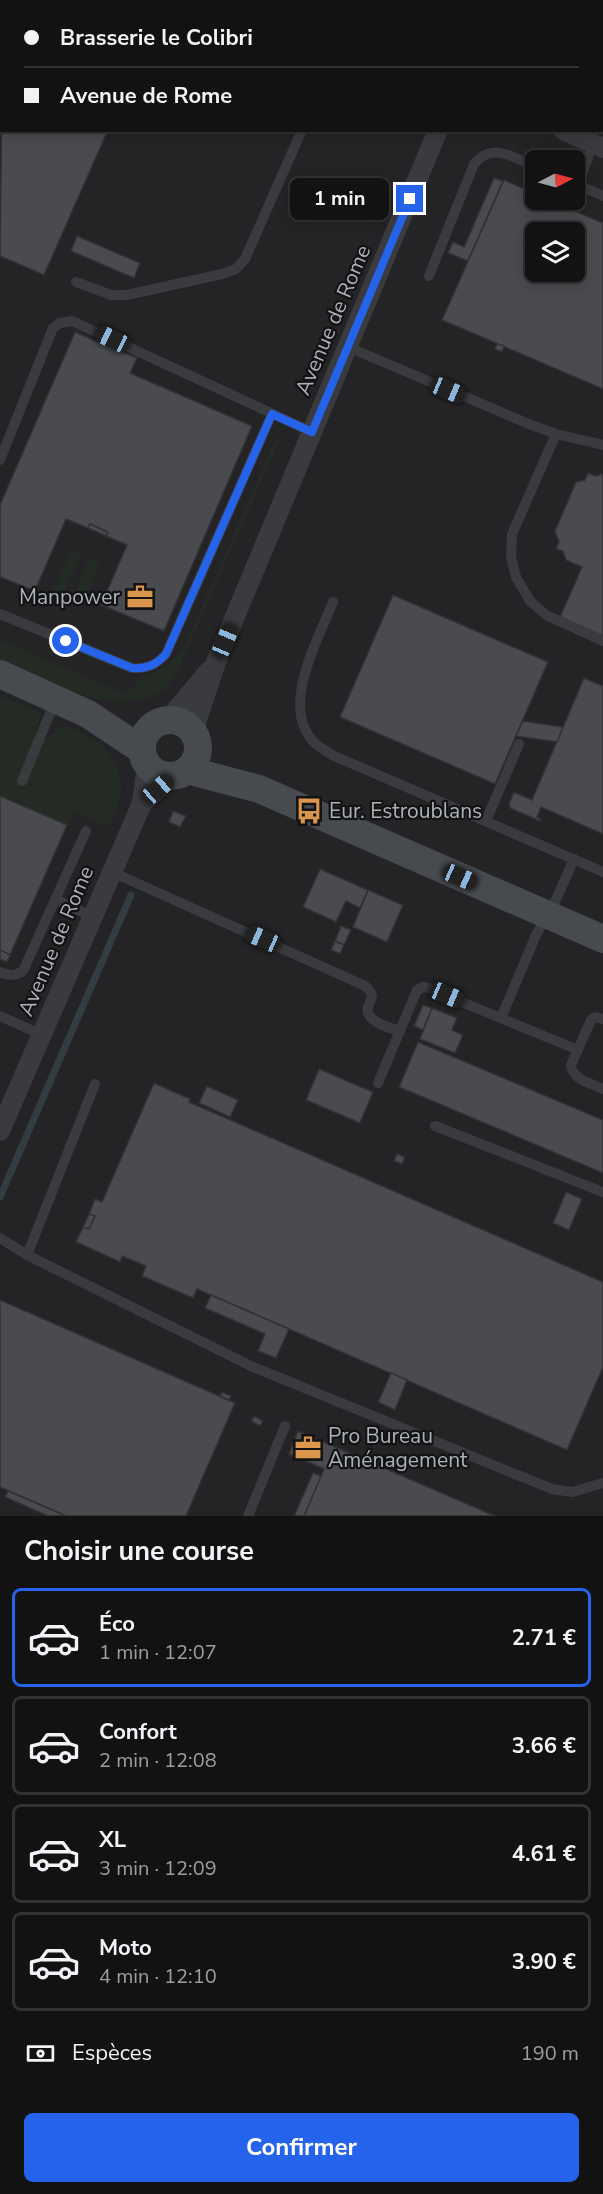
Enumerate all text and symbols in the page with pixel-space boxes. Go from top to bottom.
text: Brasserie le Colibri [60,23,253,53]
text: Avenue de Rome [60,81,232,111]
north arrow [525,150,585,210]
map controls [525,150,585,282]
callout: 1 min [290,178,389,220]
text: 1 min [314,185,365,212]
route end [396,185,423,212]
button: layers [525,222,585,282]
street label: Avenue de Rome [289,241,377,399]
car [92,323,132,355]
car [428,375,468,405]
office icon: Manpower [125,582,155,612]
place label: Manpower [19,583,120,611]
car [210,621,240,661]
route start [52,627,79,654]
car [139,770,177,808]
bus stop icon: Eur. Estroublans [294,796,324,826]
place label: Eur. Estroublans [329,797,482,825]
car [440,861,480,893]
street label: Avenue de Rome [12,862,100,1020]
car [243,923,283,955]
car [427,980,467,1010]
place label: Pro Bureau Aménagement [328,1422,468,1474]
office icon: Pro Bureau Aménagement [293,1433,323,1463]
text: Choisir une course [24,1533,254,1570]
text: Éco [99,1609,135,1639]
icon: car [27,1611,81,1665]
text: 2.71 € [512,1623,576,1653]
text: 1 min · 12:07 [99,1639,217,1666]
text: Confort [99,1717,177,1747]
icon: car [27,1719,81,1773]
text: 3.66 € [512,1731,576,1761]
text: 2 min · 12:08 [99,1747,217,1774]
text: XL [99,1825,126,1855]
icon: car [27,1827,81,1881]
text: 4.61 € [512,1839,576,1869]
text: 3 min · 12:09 [99,1855,217,1882]
text: Moto [99,1933,152,1963]
icon: car [27,1935,81,1989]
text: 3.90 € [512,1947,576,1977]
text: 4 min · 12:10 [99,1963,217,1990]
icon: cash [24,2037,57,2070]
text: Espèces [72,2038,152,2068]
text: 190 m [521,2040,579,2067]
button: Confirmer [24,2113,579,2182]

